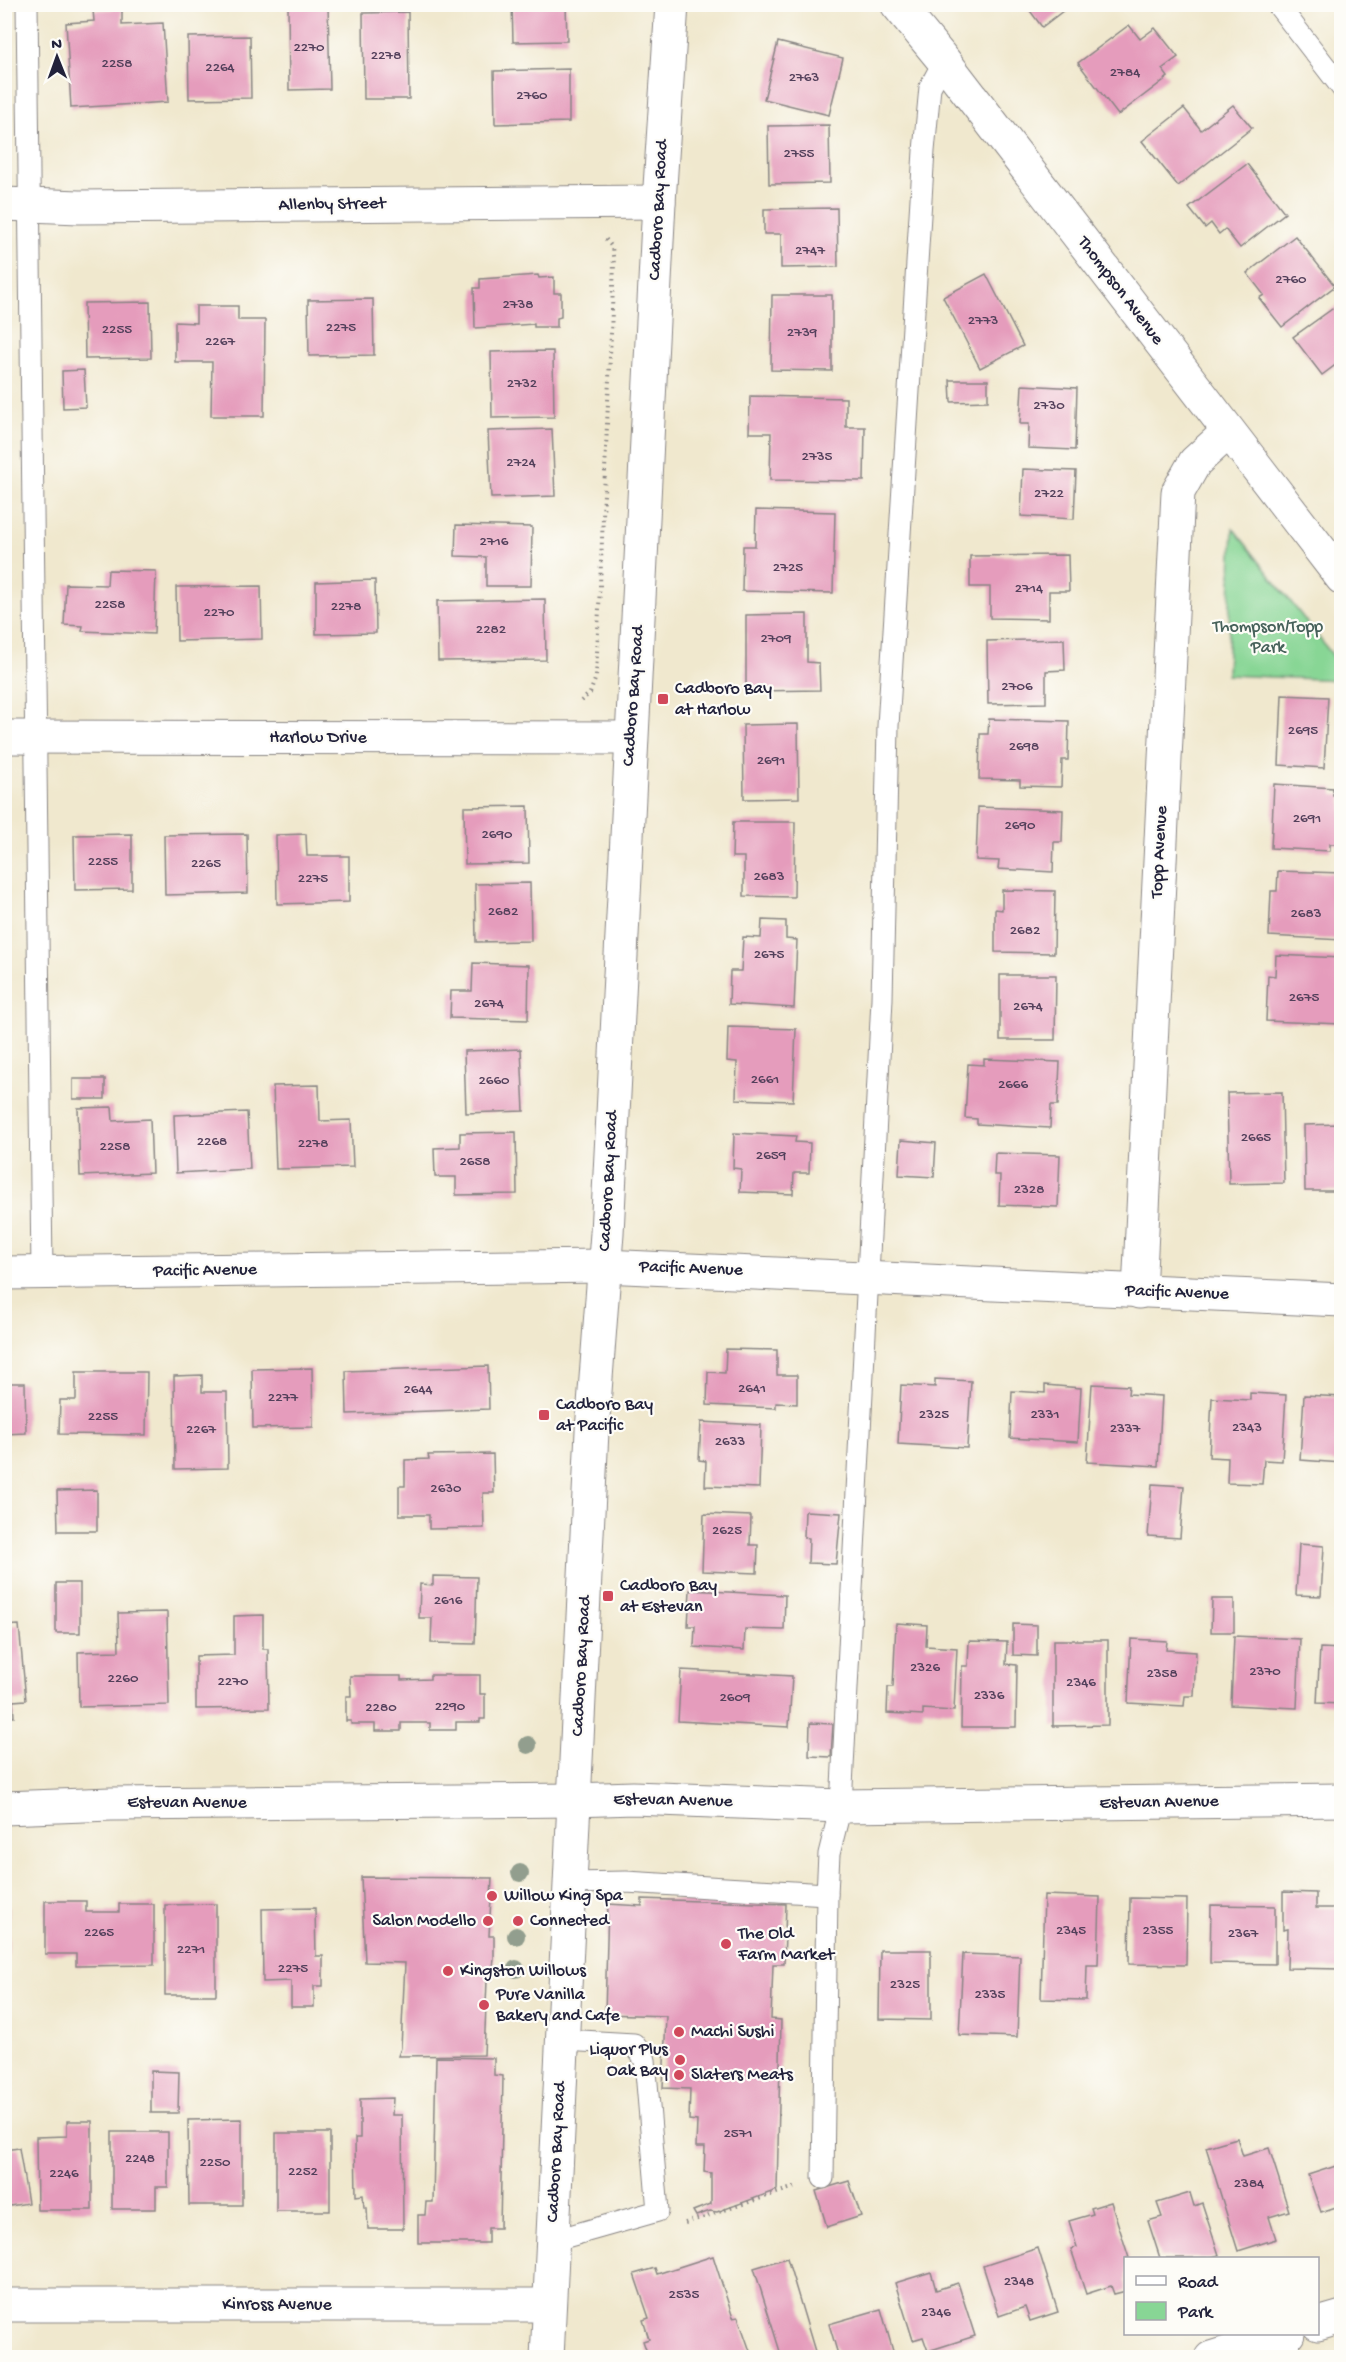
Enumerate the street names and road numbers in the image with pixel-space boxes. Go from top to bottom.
street label: Cadboro Bay Road [645,138,673,281]
street label: Allenby Street [278,194,387,216]
street label: Thompson Avenue [1072,232,1168,350]
street label: Cadboro Bay Road [619,624,649,767]
street label: Harlow Drive [269,728,367,749]
street label: Topp Avenue [1147,805,1173,900]
street label: Cadboro Bay Road [595,1109,623,1252]
street label: Pacific Avenue [638,1257,744,1281]
street label: Pacific Avenue [152,1260,258,1282]
street label: Pacific Avenue [1124,1281,1230,1305]
street label: Cadboro Bay Road [568,1594,596,1737]
street label: Estevan Avenue [613,1789,734,1813]
street label: Estevan Avenue [1099,1791,1220,1815]
street label: Estevan Avenue [127,1793,247,1814]
street label: Cadboro Bay Road [543,2080,571,2223]
street label: Kinross Avenue [222,2295,333,2316]

